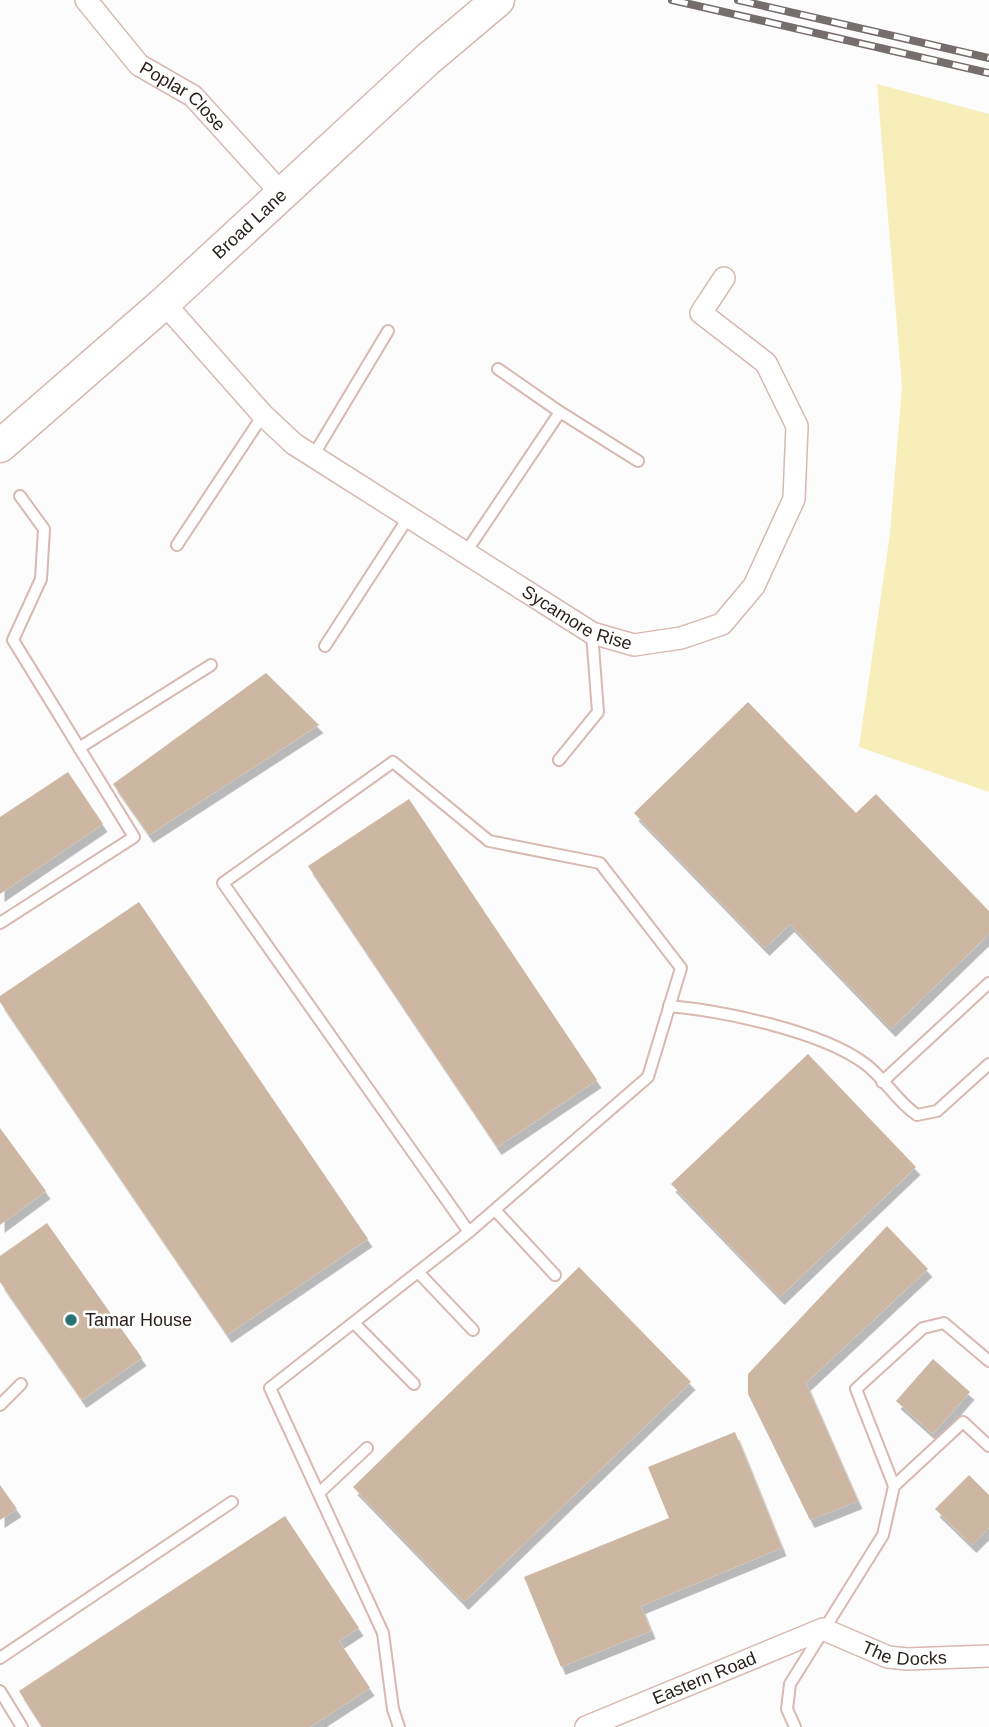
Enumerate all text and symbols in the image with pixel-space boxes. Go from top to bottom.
street label: Poplar Close [136,58,230,135]
street label: Broad Lane [209,185,290,263]
street label: Sycamore Rise [518,581,634,654]
place label: Tamar House [85,1310,192,1330]
marker: Tamar House [63,1312,79,1328]
street label: The Docks [859,1637,947,1669]
street label: Eastern Road [650,1648,759,1708]

